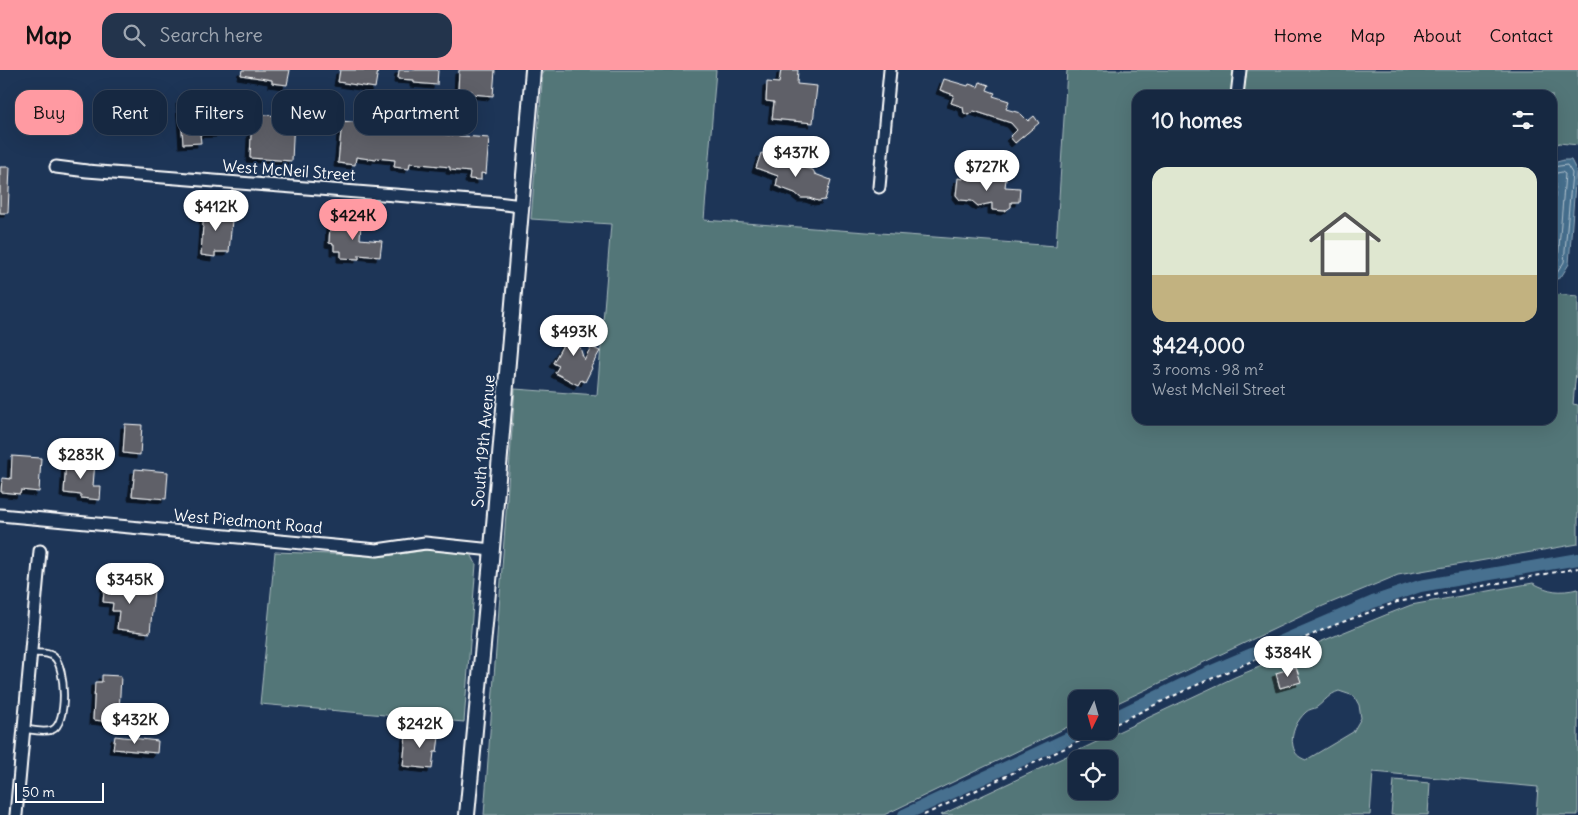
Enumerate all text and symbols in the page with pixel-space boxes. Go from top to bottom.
search box [102,13,452,58]
text: Map [25,20,72,50]
icon: search [120,21,148,49]
text: Search here [160,23,263,47]
text: Home [1274,24,1322,47]
text: Map [1350,24,1385,47]
text: About [1413,24,1461,47]
text: Contact [1489,24,1553,47]
chip: Buy [15,90,83,135]
chip: Rent [93,90,167,135]
chip: Filters [177,90,262,135]
chip: New [272,90,344,135]
chip: Apartment [354,90,477,135]
icon: filters [1509,106,1537,134]
text: 10 homes [1152,107,1242,134]
pin: $437K [761,136,831,178]
text: $437K [774,142,818,162]
pin: $727K [952,150,1022,192]
street label: West McNeil Street [222,155,357,185]
text: $727K [965,156,1009,176]
pin: $412K [181,190,251,232]
text: $412K [195,196,237,216]
pin: $424K [318,198,388,241]
icon: home [1300,199,1390,289]
text: $424K [330,205,376,225]
pin: $493K [539,314,609,357]
text: $493K [551,321,597,341]
text: $424,000 [1152,332,1245,359]
text: 3 rooms · 98 m² [1152,359,1264,379]
street label: South 19th Avenue [467,374,499,508]
text: West McNeil Street [1152,379,1285,399]
pin: $283K [46,438,116,480]
text: $283K [58,444,104,464]
street label: West Piedmont Road [173,505,323,537]
pin: $345K [95,562,165,605]
text: $345K [107,569,153,589]
pin: $384K [1253,636,1323,678]
text: $384K [1265,642,1311,662]
north arrow [1068,690,1118,740]
map controls [1068,690,1118,800]
pin: $432K [100,702,170,745]
pin: $242K [385,706,455,749]
text: $432K [112,709,158,729]
text: $242K [397,713,443,733]
button: locate [1068,750,1118,800]
scale bar [15,780,104,803]
text: 50 m [22,783,55,801]

